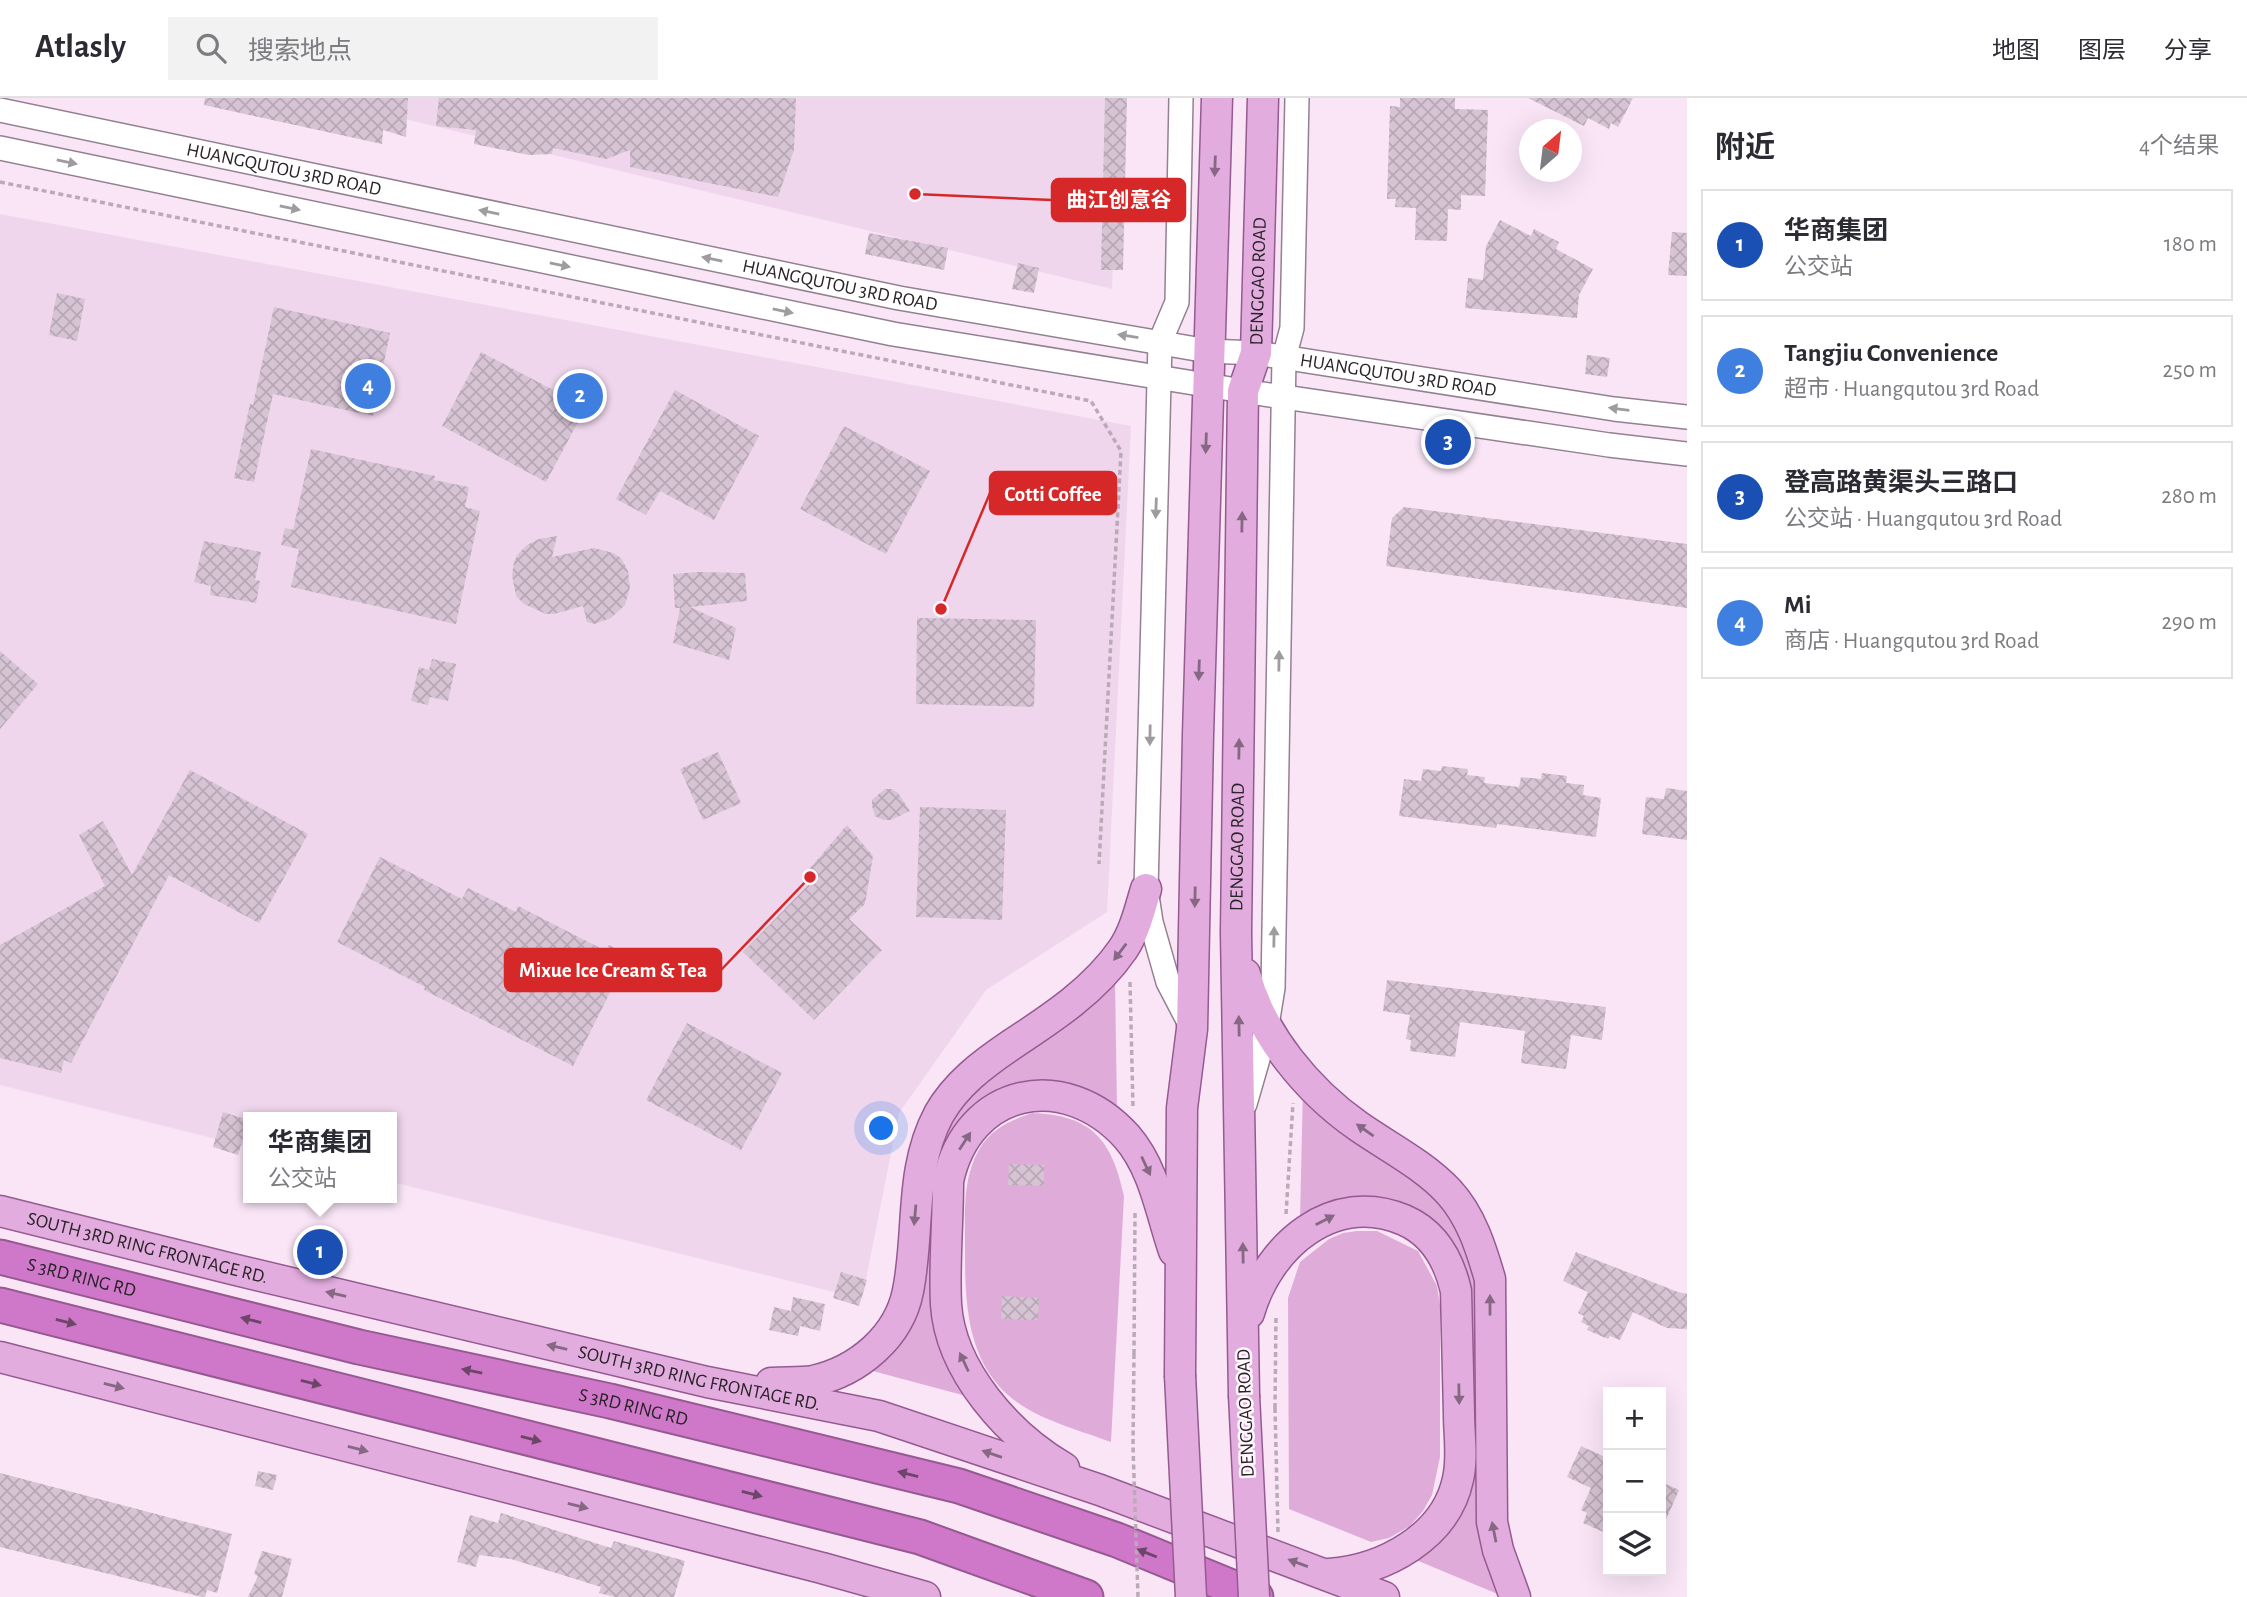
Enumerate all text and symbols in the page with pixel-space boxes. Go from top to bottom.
search box [168,17,658,80]
icon: search [192,29,230,67]
text: Atlasly [35,31,126,64]
text: 搜索地点 [248,38,352,64]
text: 地图 [1992,39,2040,63]
text: 图层 [2078,39,2126,63]
text: 分享 [2164,39,2212,63]
north arrow [1519,119,1582,182]
text: 附近 [1715,133,1775,163]
text: 4个结果 [2139,135,2219,158]
street label: HUANGQUTOU 3RD ROAD [185,140,383,199]
one-way arrow [1209,155,1220,177]
one-way arrow [56,156,78,167]
callout: 曲江创意谷 [1052,179,1185,221]
text: 曲江创意谷 [1067,188,1172,211]
one-way arrow [279,203,301,214]
one-way arrow [478,207,500,218]
street label: DENGGAO ROAD [1247,217,1269,346]
text: 华商集团 [1784,218,1888,244]
text: 1 [1736,233,1744,256]
text: 180 m [2164,233,2217,256]
one-way arrow [701,253,723,264]
street label: HUANGQUTOU 3RD ROAD [741,256,939,314]
text: 公交站 [1784,256,1853,279]
one-way arrow [549,259,571,270]
one-way arrow [772,306,794,317]
one-way arrow [1117,330,1139,341]
text: Tangjiu Convenience [1784,340,1998,366]
street label: HUANGQUTOU 3RD ROAD [1299,351,1498,400]
text: 2 [1735,359,1745,382]
text: 250 m [2163,359,2217,382]
pin: 4 [345,360,391,412]
pin: 2 [557,370,603,422]
text: 超市 · Huangqutou 3rd Road [1784,378,2039,401]
one-way arrow [1608,404,1630,415]
pin: 3 [1425,416,1471,468]
one-way arrow [1200,432,1211,454]
text: 登高路黄渠头三路口 [1784,470,2018,496]
callout: Cotti Coffee [990,472,1116,514]
text: Cotti Coffee [1004,484,1102,505]
text: 3 [1735,485,1745,508]
text: 280 m [2161,485,2217,508]
one-way arrow [1150,497,1161,519]
text: 公交站 · Huangqutou 3rd Road [1784,508,2062,531]
one-way arrow [1236,511,1248,533]
text: Mi [1784,592,1812,618]
text: 4 [1734,611,1746,634]
text: 290 m [2161,611,2217,634]
text: 商店 · Huangqutou 3rd Road [1784,630,2039,653]
one-way arrow [1273,650,1284,672]
one-way arrow [1194,659,1205,681]
one-way arrow [1144,724,1156,746]
one-way arrow [1233,738,1245,760]
street label: DENGGAO ROAD [1227,783,1247,911]
one-way arrow [1189,887,1200,909]
one-way arrow [1269,926,1280,948]
one-way arrow [1112,942,1127,960]
callout: Mixue Ice Cream & Tea [505,949,721,991]
text: Mixue Ice Cream & Tea [519,960,707,981]
one-way arrow [1233,1015,1244,1037]
your location [864,1111,898,1145]
popup [243,1112,397,1203]
one-way arrow [1356,1123,1374,1137]
text: 华商集团 [268,1130,372,1156]
one-way arrow [958,1132,971,1151]
one-way arrow [1140,1156,1151,1176]
text: 公交站 [268,1168,337,1191]
one-way arrow [909,1204,920,1226]
street label: SOUTH 3RD RING FRONTAGE RD. [25,1209,270,1287]
one-way arrow [1316,1215,1336,1227]
pin: 1 [297,1226,343,1278]
one-way arrow [1237,1242,1249,1264]
street label: S 3RD RING RD [25,1255,138,1300]
one-way arrow [325,1288,347,1299]
one-way arrow [1484,1294,1496,1316]
one-way arrow [240,1314,262,1325]
one-way arrow [55,1317,77,1328]
one-way arrow [546,1341,568,1352]
street label: SOUTH 3RD RING FRONTAGE RD. [576,1342,822,1414]
street label: DENGGAO ROAD [1234,1349,1258,1477]
one-way arrow [958,1352,970,1372]
one-way arrow [461,1366,483,1377]
one-way arrow [300,1378,322,1389]
one-way arrow [103,1381,125,1392]
one-way arrow [1453,1383,1464,1405]
street label: S 3RD RING RD [577,1385,690,1429]
map controls [1603,1387,1666,1576]
button: + [1603,1387,1666,1450]
one-way arrow [520,1434,542,1445]
one-way arrow [347,1444,369,1455]
one-way arrow [981,1448,1002,1459]
button: − [1603,1450,1666,1513]
one-way arrow [897,1468,919,1479]
one-way arrow [741,1489,763,1500]
one-way arrow [567,1501,589,1512]
button: layers [1603,1513,1666,1576]
one-way arrow [1488,1521,1499,1543]
one-way arrow [1137,1547,1158,1558]
one-way arrow [1288,1557,1309,1568]

